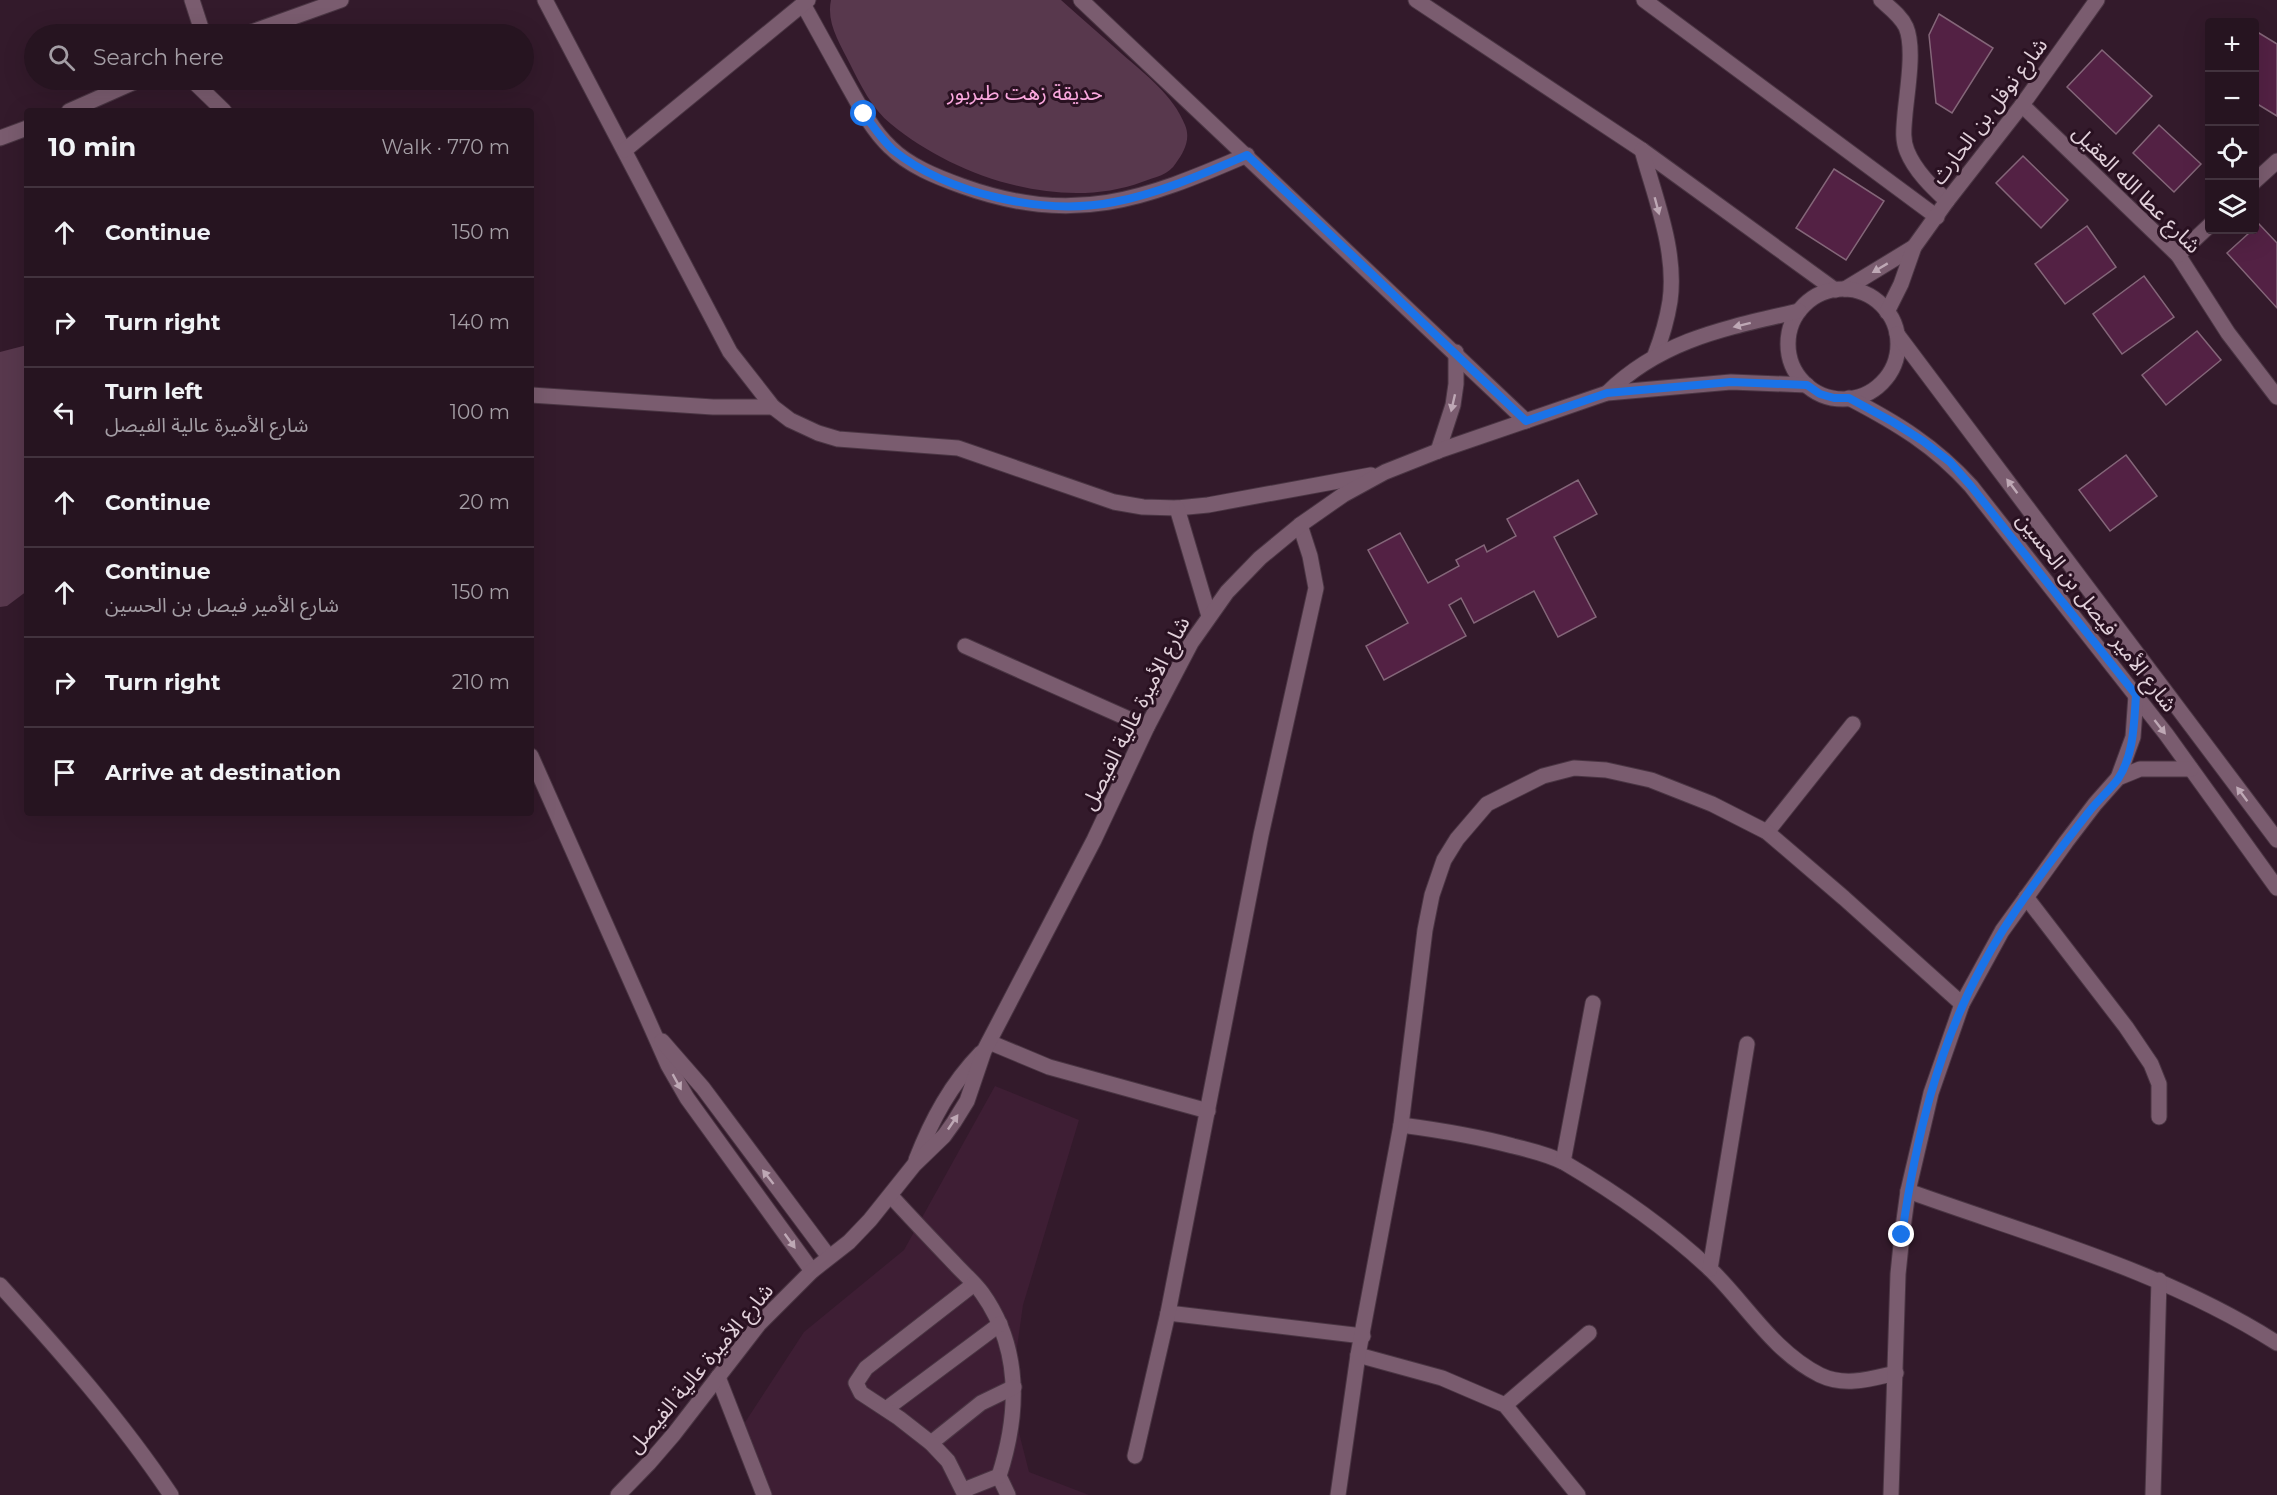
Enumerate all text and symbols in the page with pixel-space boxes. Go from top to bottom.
map controls [2205,18,2259,234]
button: + [2205,18,2259,72]
search box [24,24,534,90]
street label: شارع نوفل بن الحارث [1926,33,2055,191]
icon: search [45,41,78,74]
text: Search here [93,44,224,71]
button: − [2205,72,2259,126]
park label: حديقة زهت طبربور [946,80,1103,105]
route start [850,100,876,126]
street label: شارع عطا الله العقيل [2066,120,2206,260]
button: locate [2205,126,2259,180]
text: 10 min [48,131,136,163]
text: Walk · 770 m [381,135,510,159]
button: layers [2205,180,2259,234]
one-way arrow [1653,197,1663,215]
icon: ahead [48,216,81,249]
text: Continue [105,219,211,246]
text: 150 m [452,220,510,244]
one-way arrow [1872,263,1888,274]
icon: right [48,306,81,339]
text: Turn right [105,309,220,336]
text: 140 m [450,310,510,334]
one-way arrow [1733,320,1751,330]
text: Turn left [105,378,203,405]
one-way arrow [1447,393,1457,412]
icon: left [48,396,81,429]
text: 100 m [450,400,510,424]
text: شارع الأميرة عالية الفيصل [105,413,308,437]
one-way arrow [2006,479,2018,495]
icon: ahead [48,486,81,519]
text: Continue [105,489,211,516]
text: 20 m [459,490,510,514]
street label: شارع الأمير فيصل بن الحسين [2009,508,2182,718]
text: Continue [105,558,211,585]
icon: ahead [48,576,81,609]
text: 150 m [452,580,510,604]
text: شارع الأمير فيصل بن الحسين [105,593,339,617]
street label: شارع الأميرة عالية الفيصل [1075,612,1197,815]
icon: right [48,666,81,699]
text: Turn right [105,669,220,696]
text: 210 m [452,670,510,694]
one-way arrow [2154,719,2166,734]
icon: arrive [48,756,81,789]
text: Arrive at destination [105,759,341,786]
one-way arrow [2236,786,2248,802]
one-way arrow [672,1074,682,1091]
one-way arrow [947,1115,959,1131]
one-way arrow [762,1169,774,1185]
route end [1888,1221,1914,1247]
one-way arrow [783,1234,795,1249]
street label: شارع الأميرة عالية الفيصل [622,1278,781,1460]

